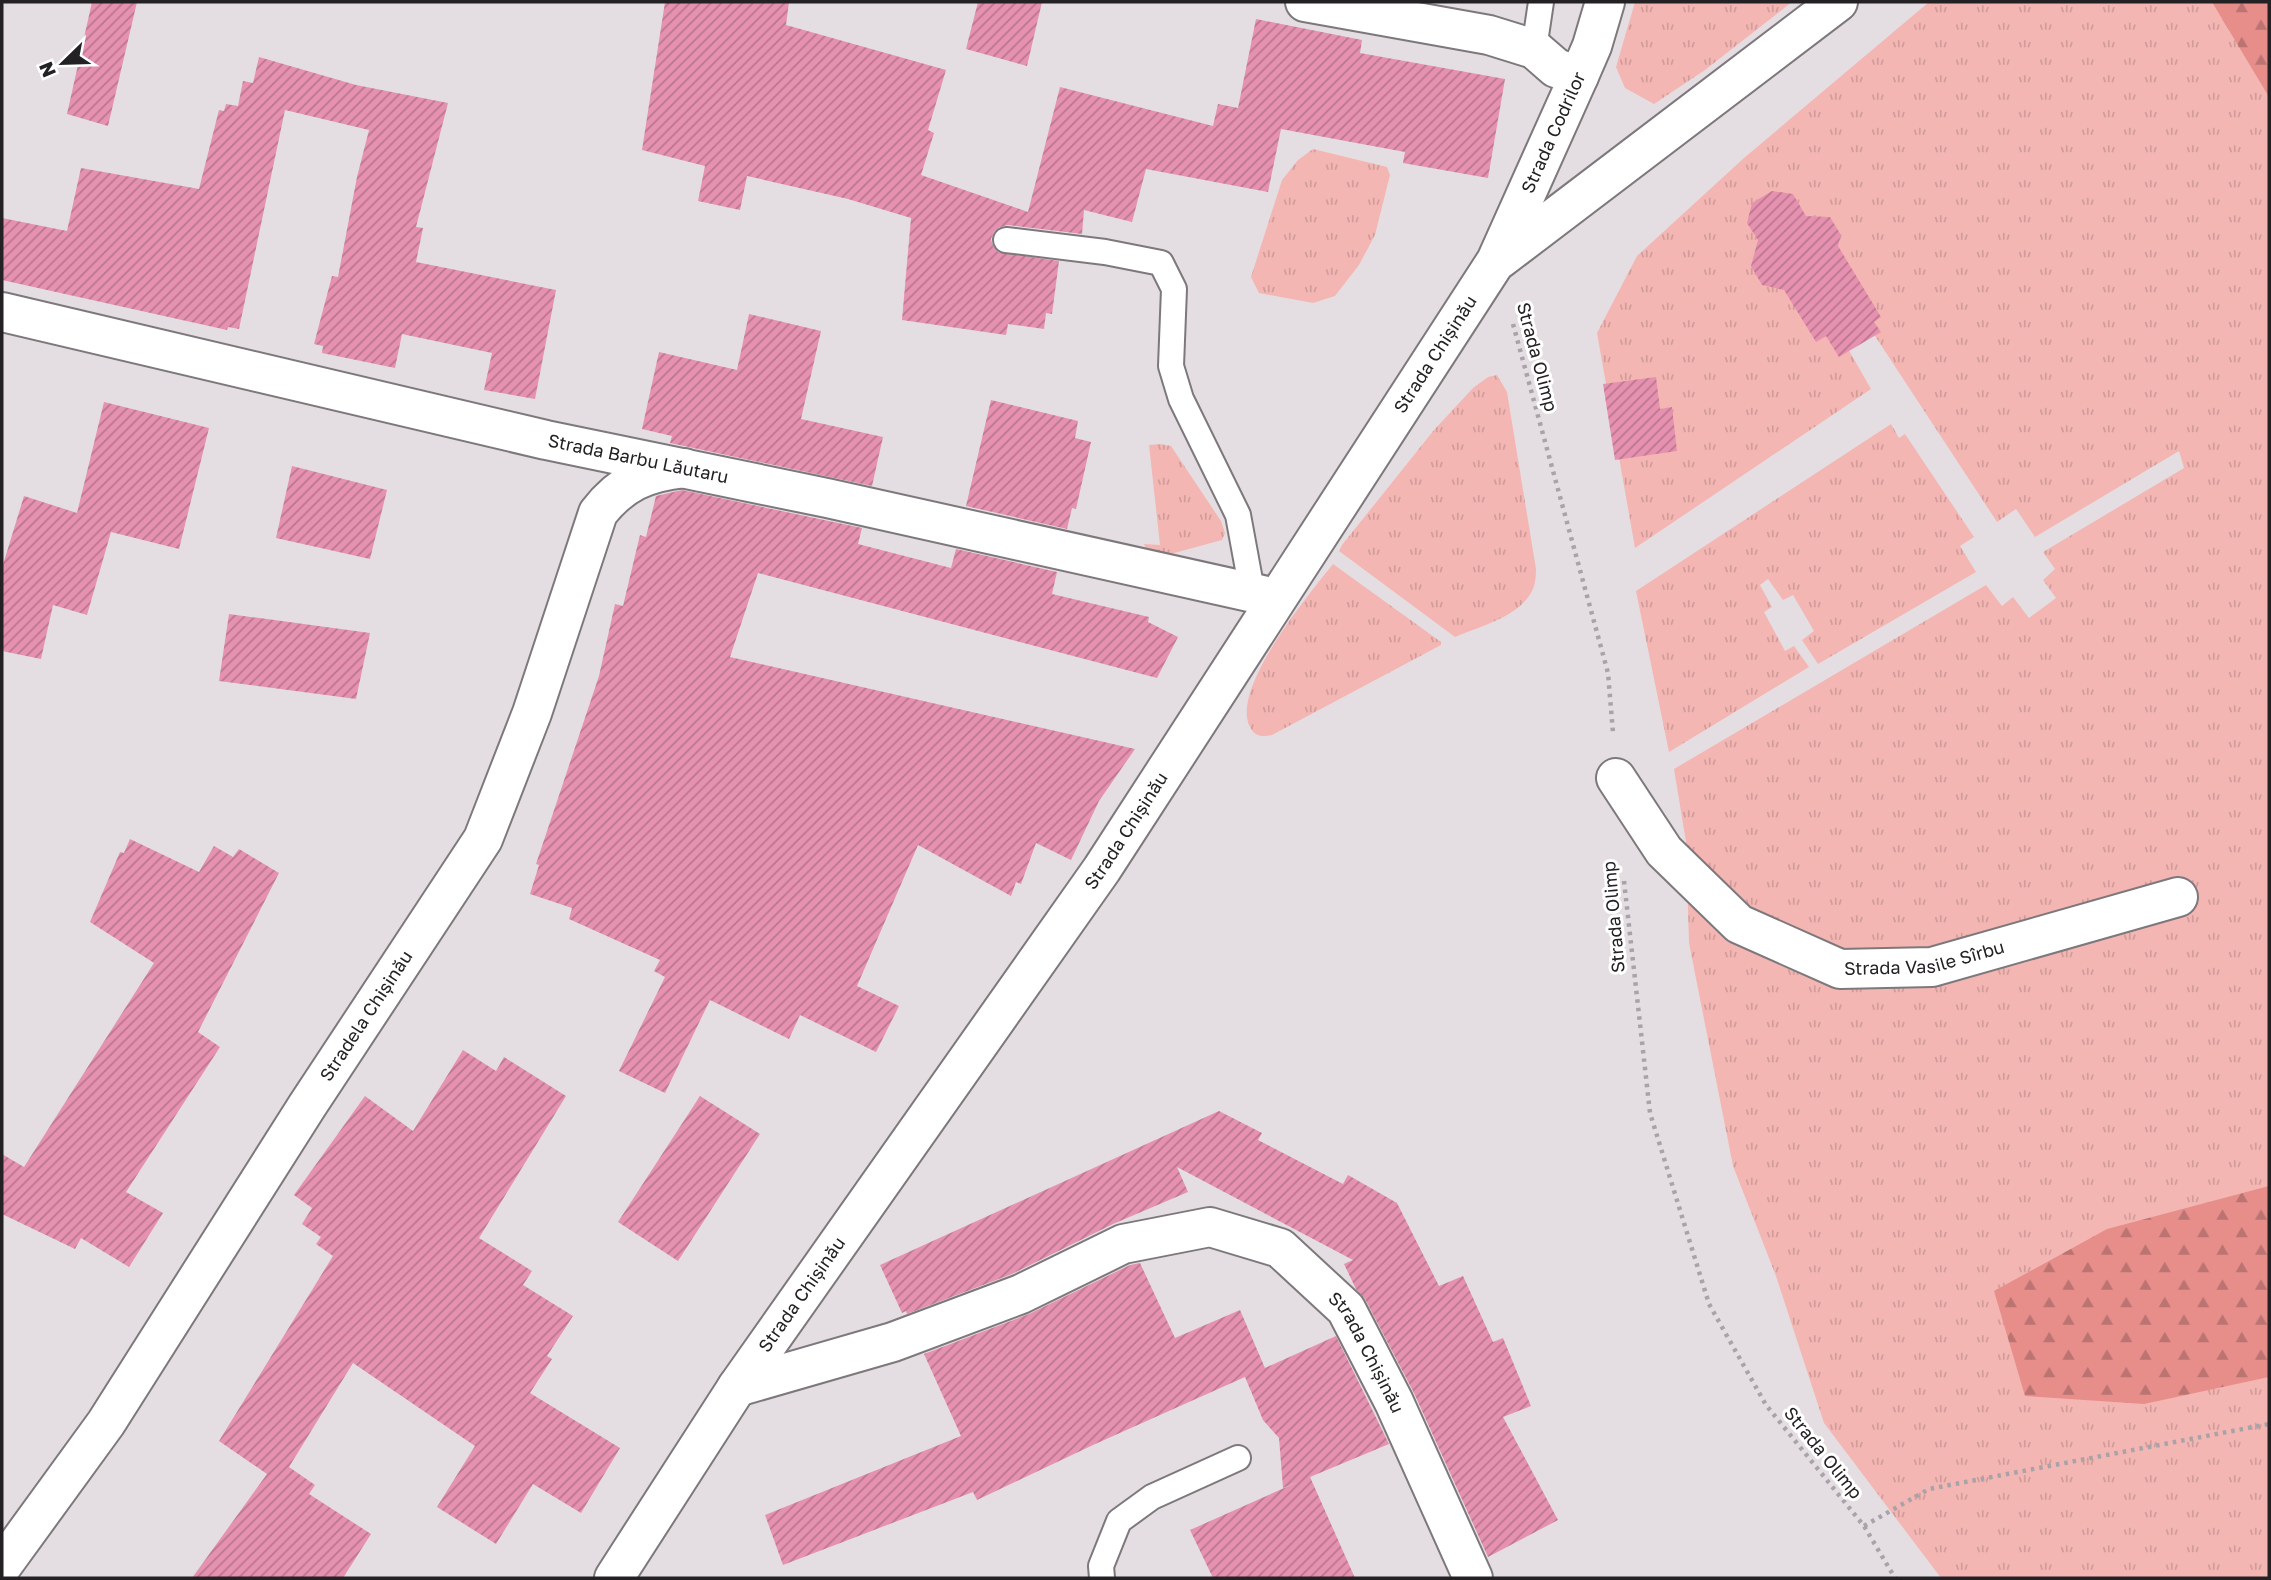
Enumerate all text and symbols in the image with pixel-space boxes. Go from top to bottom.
north arrow [28,28,98,98]
text: N [33,59,60,81]
street label: Strada Codrilor [1516,68,1589,196]
street label: Strada Chișinău [1388,291,1481,417]
street label: Strada Olimp [1513,300,1563,414]
street label: Strada Barbu Lăutaru [546,429,731,487]
street label: Strada Chișinău [1079,768,1172,893]
street label: Strada Olimp [1597,860,1629,974]
street label: Strada Vasile Sîrbu [1844,935,2007,979]
street label: Stradela Chișinău [314,946,417,1085]
street label: Strada Chișinău [753,1232,849,1356]
street label: Strada Chișinău [1324,1286,1409,1416]
street label: Strada Olimp [1780,1402,1868,1503]

